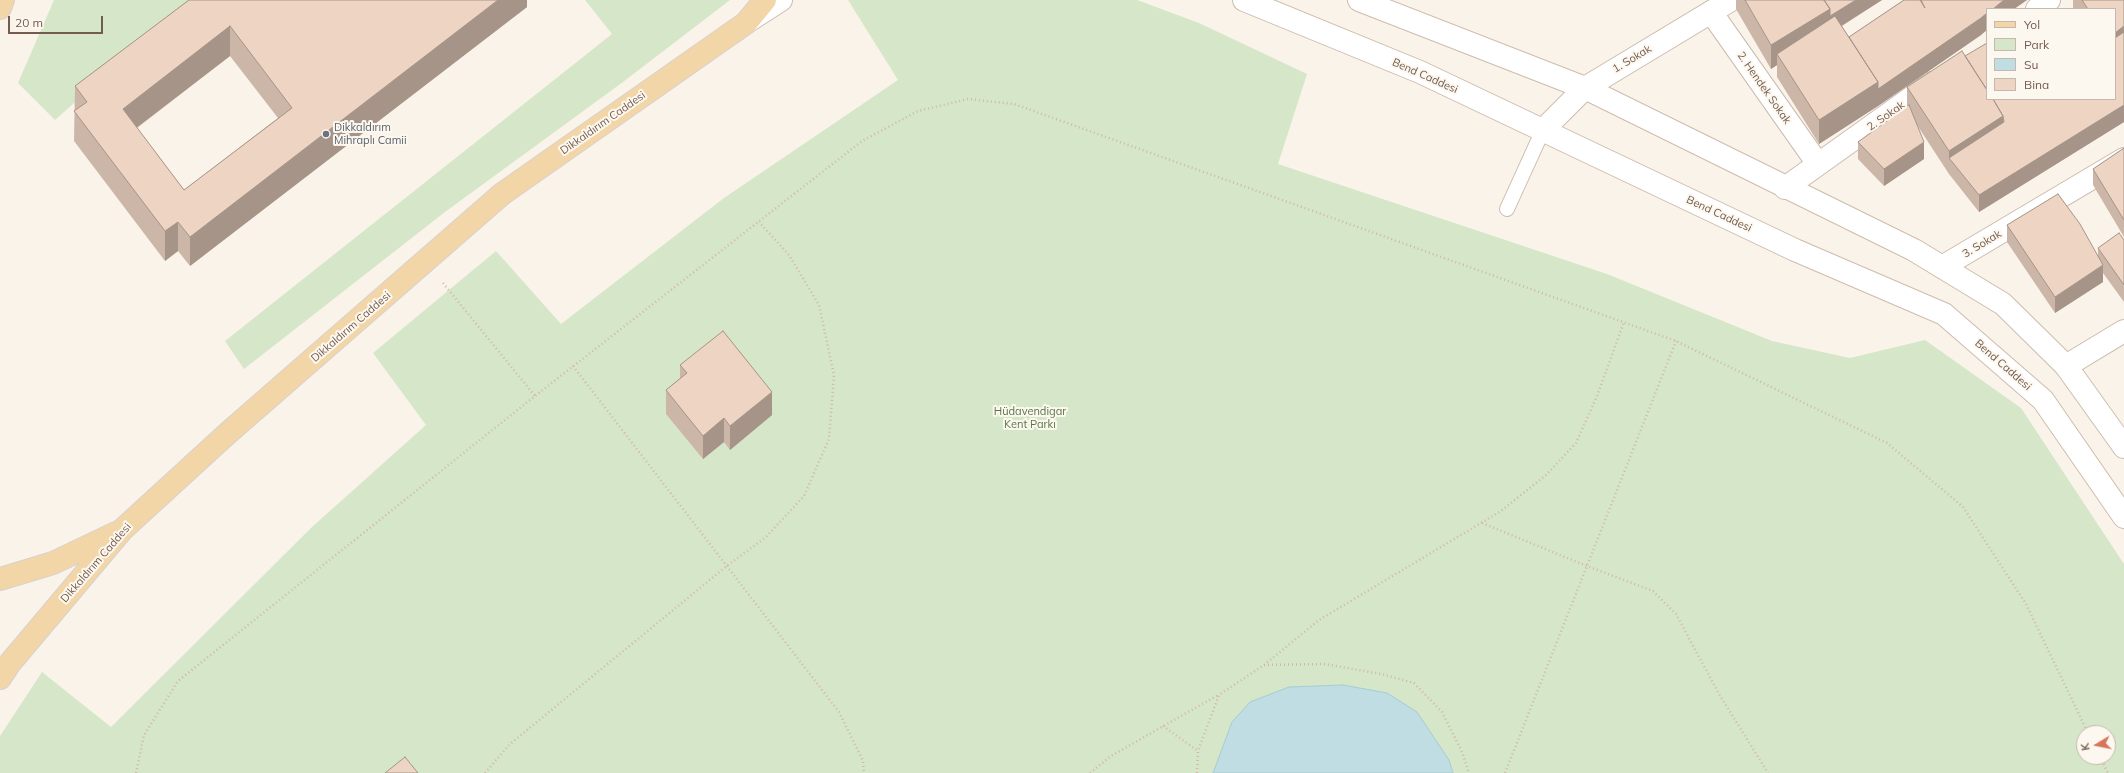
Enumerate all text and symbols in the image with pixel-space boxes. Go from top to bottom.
scale bar [10,8,105,34]
legend [1986,8,2116,100]
text: 20 m [15,15,43,30]
text: Yol [2024,17,2040,32]
text: Park [2024,37,2049,52]
street label: 1. Sokak [1610,42,1654,76]
street label: 2. Hendek Sokak [1734,49,1794,127]
street label: Bend Caddesi [1390,56,1460,96]
text: Su [2024,57,2038,72]
text: Bina [2024,77,2049,92]
street label: Dikkaldırım Caddesi [558,89,648,157]
street label: 2. Sokak [1865,98,1907,134]
place label: Dikkaldırım Mihraplı Camii [334,121,407,147]
marker: Dikkaldırım Mihraplı Camii [321,129,331,139]
street label: Bend Caddesi [1684,193,1754,235]
street label: 3. Sokak [1960,227,2004,261]
street label: Dikkaldırım Caddesi [309,289,393,365]
street label: Bend Caddesi [1972,337,2034,393]
park label: Hüdavendigar Kent Parkı [994,405,1066,431]
street label: Dikkaldırım Caddesi [58,521,134,605]
north arrow [2076,725,2116,765]
text: K [2078,742,2093,752]

